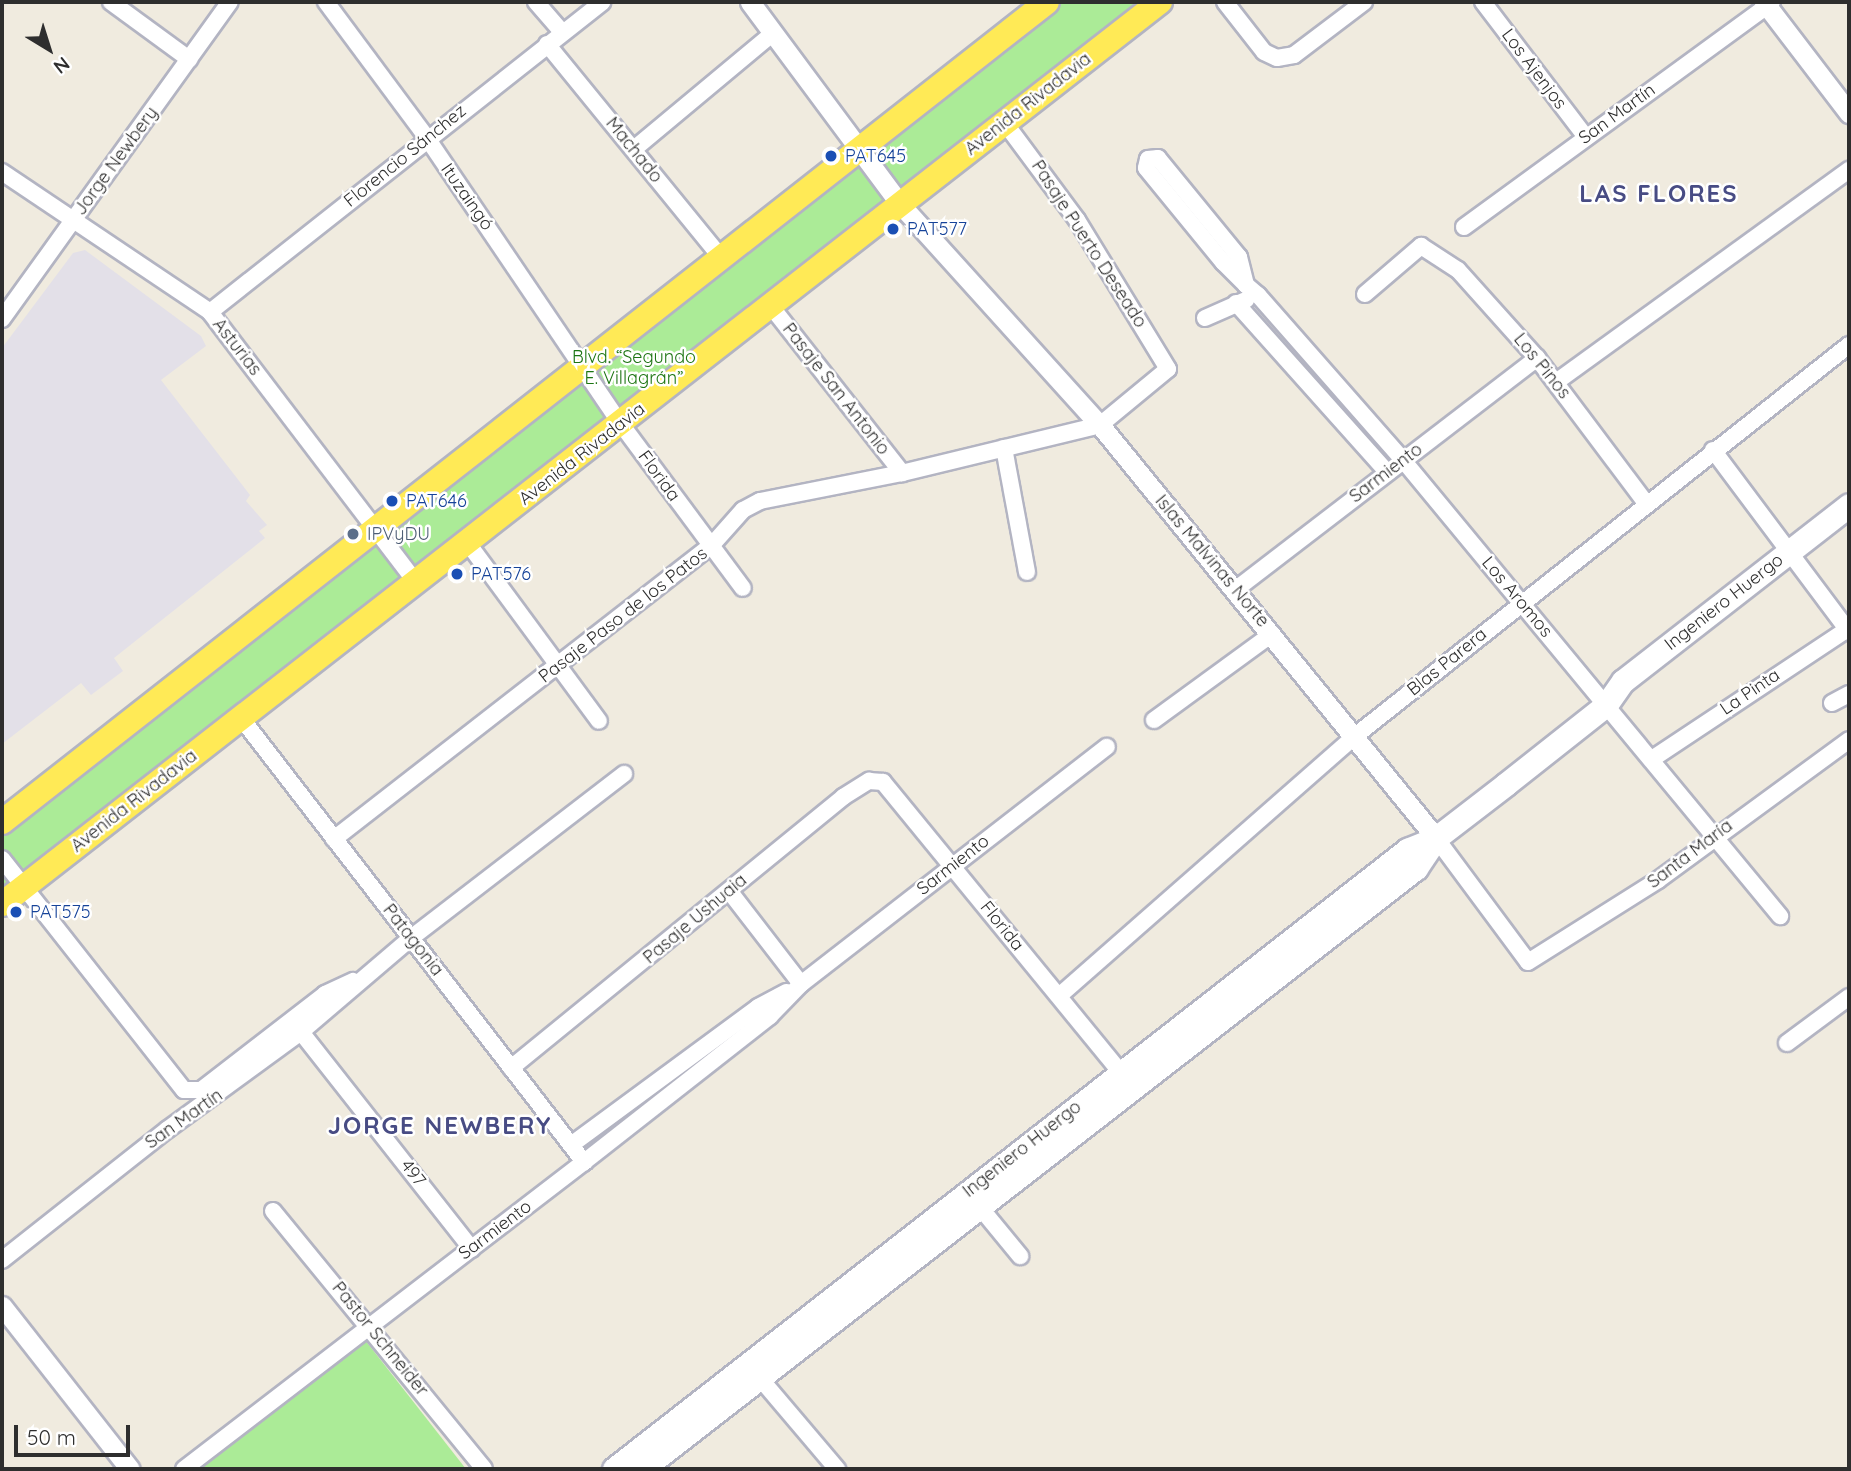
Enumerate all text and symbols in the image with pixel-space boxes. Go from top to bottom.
north arrow [14,14,84,84]
street label: Los Ajenjos [1497,25,1571,113]
street label: Avenida Rivadavia [961,48,1095,160]
text: N [49,52,75,79]
street label: San Martín [1574,79,1660,149]
street label: Florencio Sánchez [340,100,470,212]
street label: Jorge Newbery [69,103,163,219]
street label: Machado [601,113,667,187]
place label: PAT645 [845,145,906,167]
marker: PAT645 [823,148,839,164]
street label: Pasaje Puerto Deseado [1027,156,1151,332]
street label: Ituzaingó [436,159,498,235]
district label: LAS FLORES [1581,180,1737,208]
place label: PAT577 [907,218,967,240]
marker: PAT577 [885,221,901,237]
street label: Asturias [208,314,266,380]
street label: Pasaje San Antonio [778,319,894,459]
street label: Los Pinos [1509,329,1575,403]
park label: Blvd. “Segundo E. Villagrán” [572,347,696,390]
street label: Avenida Rivadavia [515,398,649,510]
street label: Sarmiento [1345,439,1427,507]
street label: Florida [633,446,685,506]
place label: PAT646 [406,490,467,512]
street label: Islas Malvinas Norte [1150,490,1274,632]
marker: PAT646 [384,493,400,509]
place label: IPVyDU [367,523,430,545]
marker: IPVyDU [345,526,361,542]
street label: Pasaje Paso de los Patos [534,543,712,687]
street label: Ingeniero Huergo [1660,549,1788,655]
street label: Los Aromos [1477,552,1557,642]
place label: PAT576 [471,563,531,585]
marker: PAT576 [449,566,465,582]
street label: Blas Parera [1403,623,1491,701]
street label: La Pinta [1716,664,1784,720]
street label: Avenida Rivadavia [67,745,201,857]
street label: Santa María [1643,815,1737,893]
street label: Sarmiento [913,830,993,900]
street label: Pasaje Ushuaia [639,869,751,969]
street label: Florida [975,897,1029,955]
street label: Patagonia [378,900,448,980]
place label: PAT575 [30,901,90,923]
marker: PAT575 [8,904,24,920]
street label: San Martín [141,1085,227,1153]
street label: Ingeniero Huergo [958,1096,1086,1202]
district label: JORGE NEWBERY [329,1112,551,1140]
street label: 497 [396,1155,430,1191]
street label: Sarmiento [454,1196,536,1264]
street label: Pastor Schneider [327,1277,433,1401]
scale bar [18,1412,133,1456]
text: 50 m [27,1424,76,1450]

